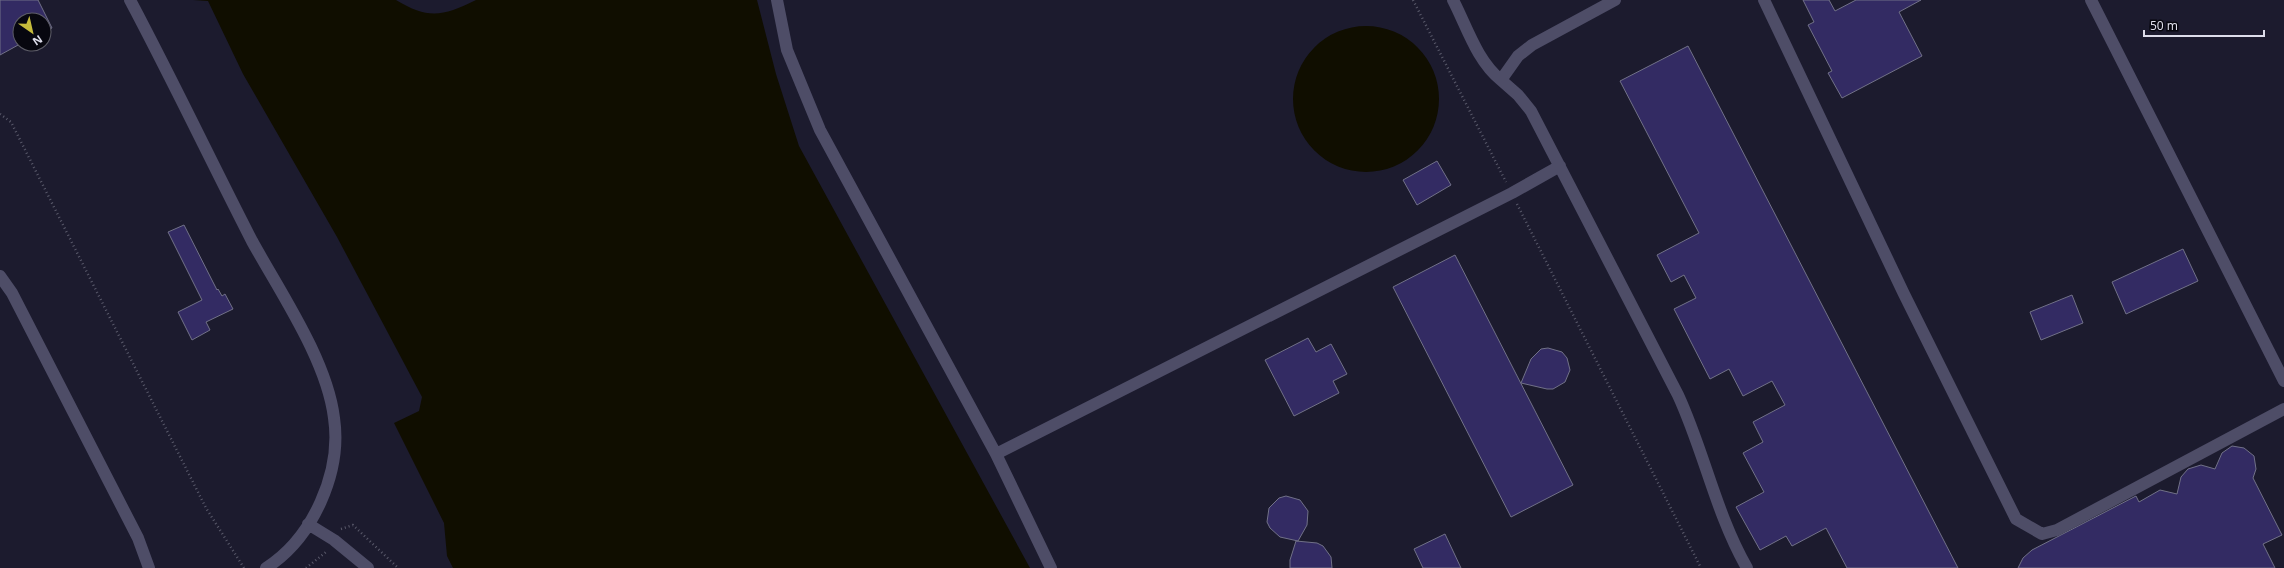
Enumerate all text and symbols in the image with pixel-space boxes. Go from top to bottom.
north arrow [12,12,52,52]
scale bar [2144,12,2264,38]
text: 50 m [2150,17,2178,34]
text: N [30,32,46,49]

